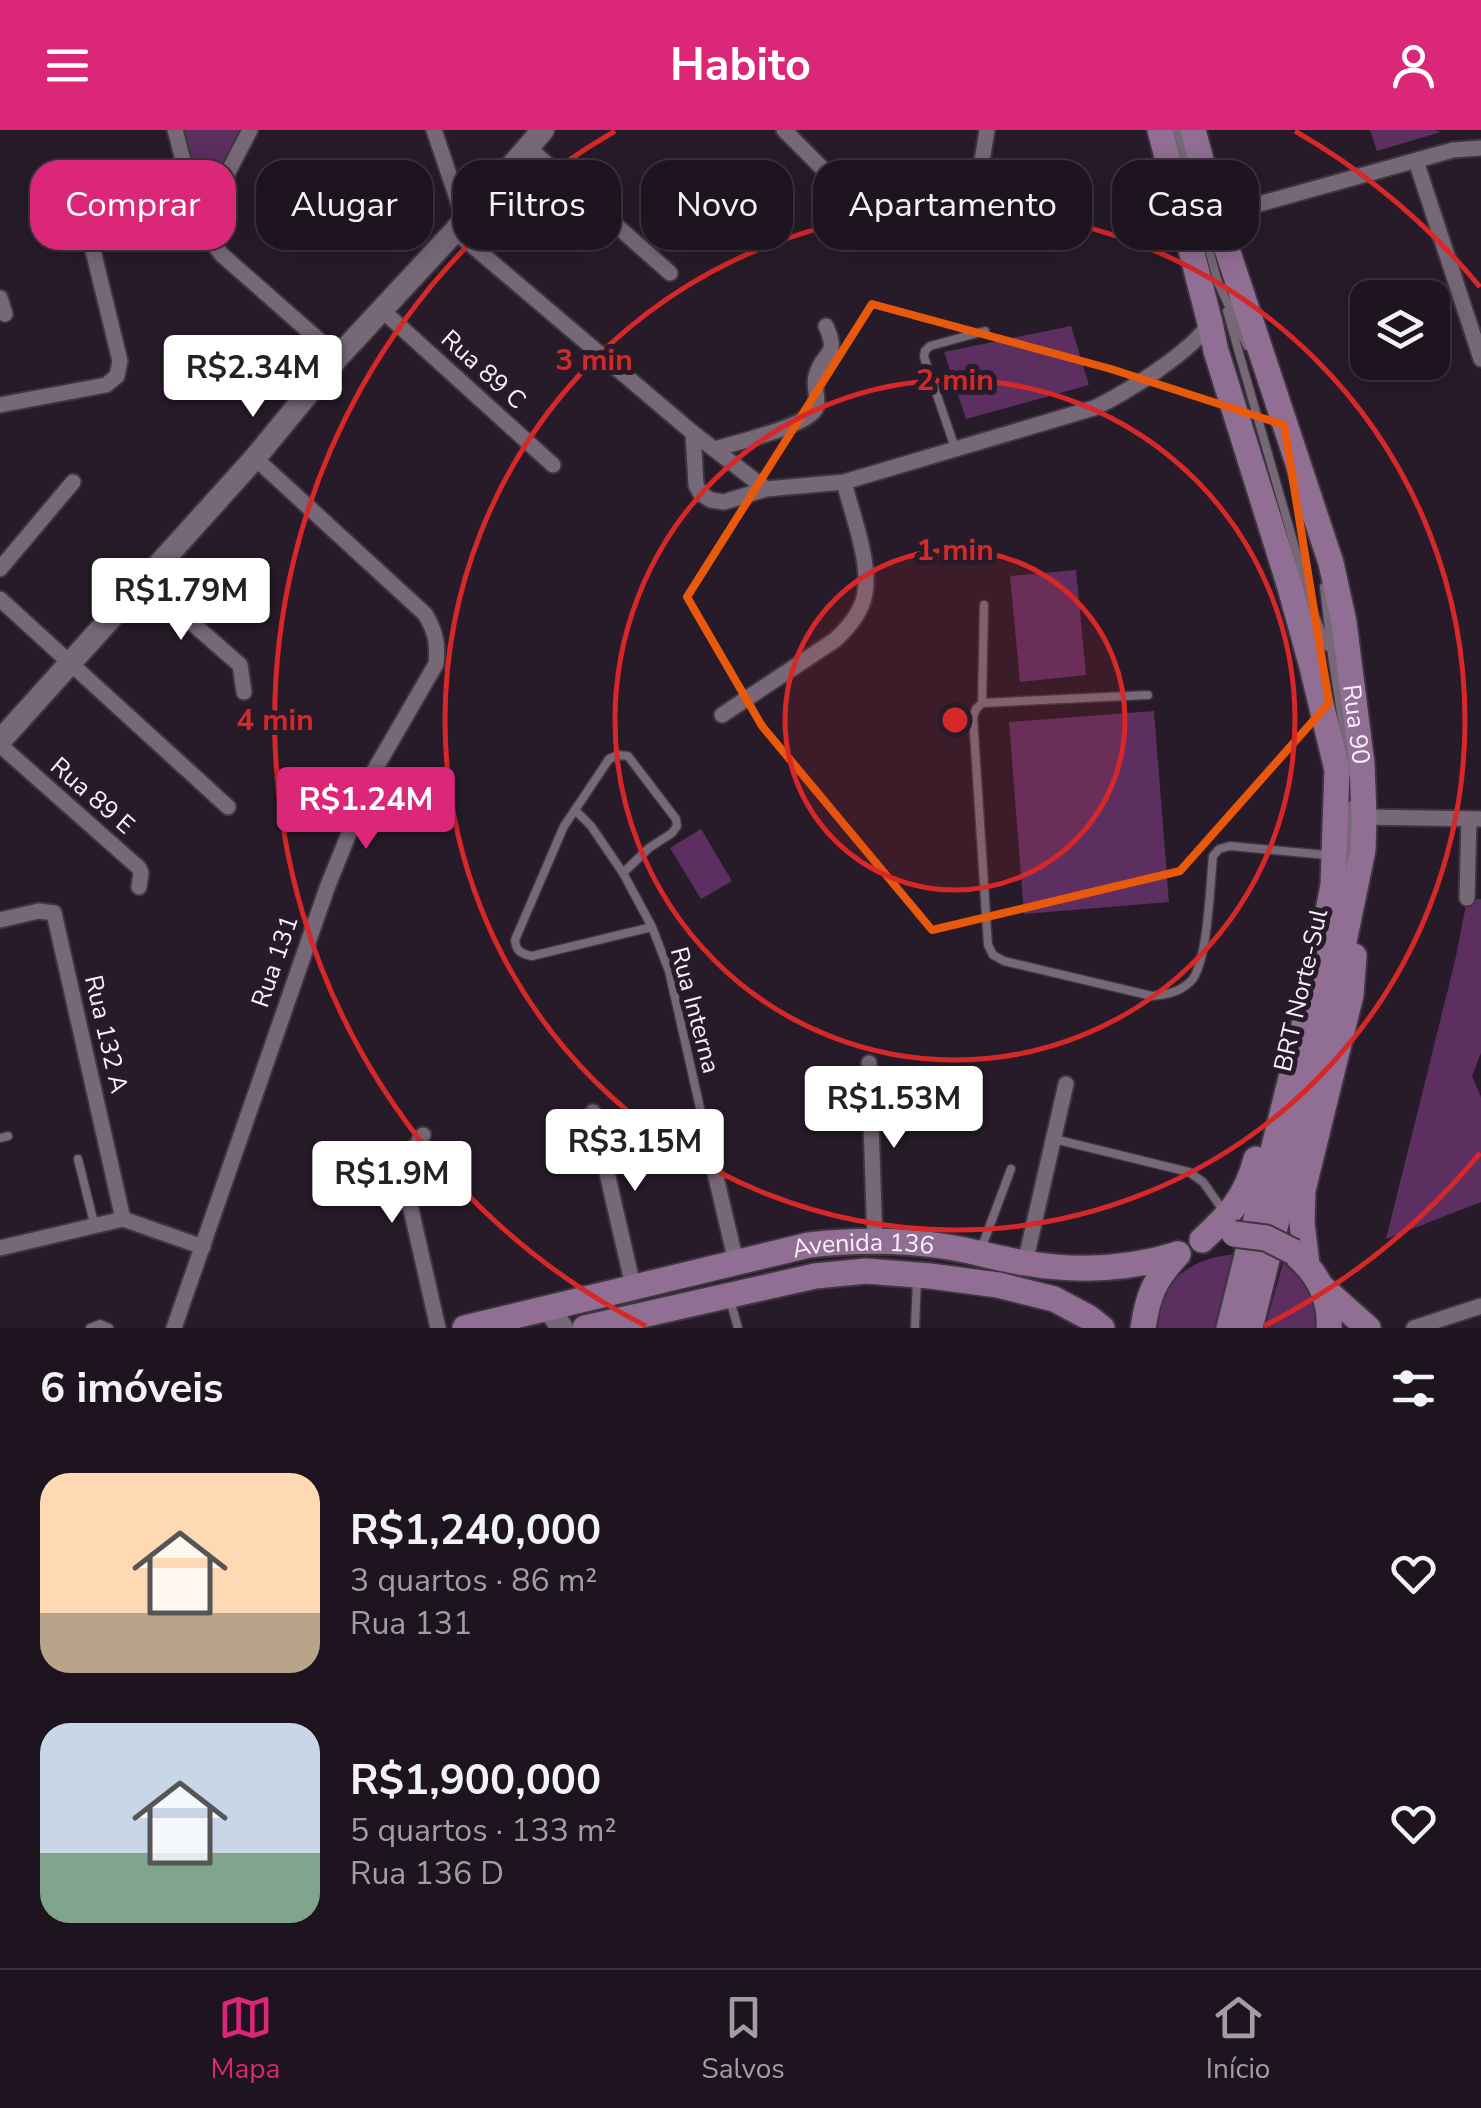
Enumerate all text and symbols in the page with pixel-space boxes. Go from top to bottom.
text: Habito [670,35,811,96]
icon: menu [40,38,95,93]
icon: person [1386,38,1441,93]
chip: Comprar [30,160,236,250]
chip: Alugar [256,160,433,250]
chip: Filtros [453,160,621,250]
chip: Novo [641,160,793,250]
chip: Apartamento [813,160,1092,250]
chip: Casa [1112,160,1259,250]
map controls [1350,280,1450,380]
button: layers [1350,280,1450,380]
street label: Rua 89 C [433,322,533,417]
pin: R$2.34M [161,335,345,420]
text: 3 min [555,340,633,381]
text: R$2.34M [186,346,320,389]
text: 2 min [916,360,994,401]
text: 1 min [916,530,994,571]
pin: R$1.79M [89,558,273,643]
text: R$1.79M [114,569,248,612]
street label: Rua 90 [1334,682,1378,766]
text: 4 min [236,700,314,741]
centre of rings [937,702,973,738]
street label: Rua 89 E [43,750,142,842]
pin: R$1.24M [274,767,458,852]
text: R$1.24M [299,778,433,821]
street label: BRT Norte-Sul [1266,905,1336,1075]
street label: Rua 131 [243,911,307,1012]
street label: Rua Interna [662,943,728,1077]
street label: Rua 132 A [76,972,136,1097]
pin: R$1.53M [802,1066,986,1151]
text: R$1.53M [827,1077,961,1120]
pin: R$3.15M [543,1109,727,1194]
text: R$3.15M [568,1120,702,1163]
pin: R$1.9M [311,1141,473,1226]
text: R$1.9M [334,1152,450,1195]
street label: Avenida 136 [788,1225,936,1267]
text: 6 imóveis [40,1360,224,1417]
icon: filters [1386,1361,1441,1416]
text: R$1,240,000 [350,1502,601,1559]
icon: home [120,1513,240,1633]
icon: heart [1386,1546,1441,1601]
text: 3 quartos · 86 m² [350,1559,597,1602]
text: Rua 131 [350,1602,472,1645]
text: R$1,900,000 [350,1752,601,1809]
icon: home [120,1763,240,1883]
icon: heart [1386,1796,1441,1851]
text: 5 quartos · 133 m² [350,1809,617,1852]
text: Rua 136 D [350,1852,504,1895]
tab: Mapa [211,1990,280,2088]
tab: Salvos [702,1990,785,2088]
tab: Início [1206,1990,1270,2088]

